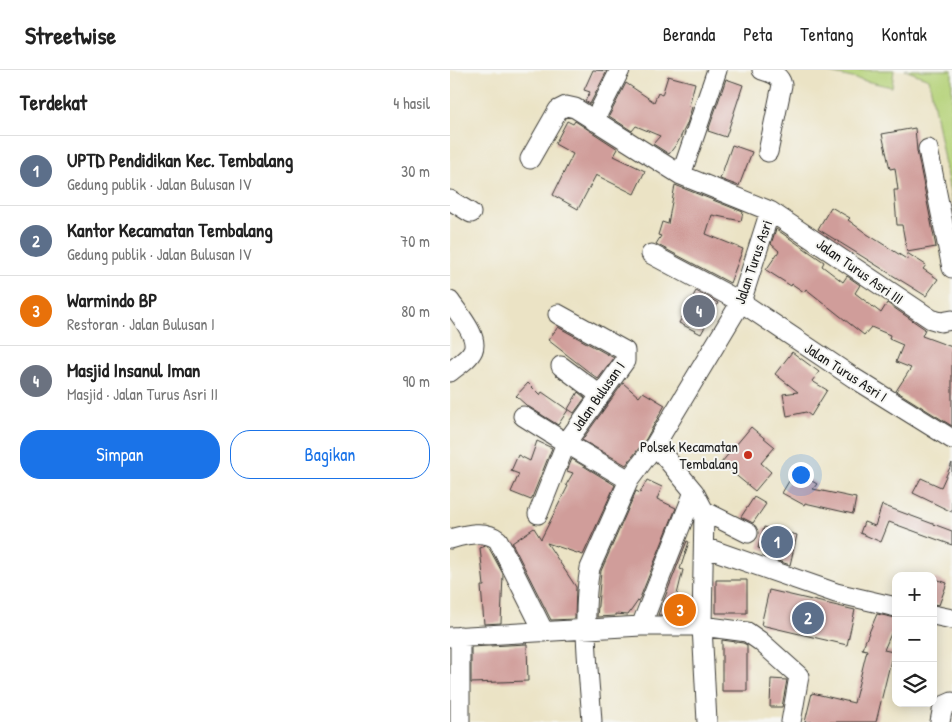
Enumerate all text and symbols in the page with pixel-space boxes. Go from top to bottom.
text: Streetwise [25,19,116,51]
text: Beranda [663,22,715,47]
text: Peta [743,22,772,47]
text: Tentang [800,22,853,47]
text: Kontak [881,22,927,47]
text: Terdekat [20,88,87,117]
text: 4 hasil [393,92,430,114]
text: UPTD Pendidikan Kec. Tembalang [67,147,293,173]
text: 1 [33,160,39,182]
text: 30 m [401,160,430,182]
text: Gedung publik · Jalan Bulusan IV [67,173,252,195]
text: Kantor Kecamatan Tembalang [67,217,273,243]
street label: Jalan Turus Asri [729,217,777,307]
text: 2 [32,230,40,252]
text: 70 m [400,230,430,252]
street label: Jalan Turus Asri III [812,233,908,309]
text: Gedung publik · Jalan Bulusan IV [67,243,252,265]
text: Warmindo BP [67,287,157,313]
pin: 4 [683,292,715,330]
text: 3 [32,300,40,322]
text: 80 m [401,300,430,322]
text: Restoran · Jalan Bulusan I [67,313,215,335]
street label: Jalan Turus Asri I [801,337,891,407]
text: Masjid Insanul Iman [67,357,200,383]
street label: Jalan Bulusan I [566,357,630,435]
text: 4 [33,370,39,392]
text: 90 m [402,370,430,392]
text: Masjid · Jalan Turus Asri II [67,383,218,405]
button: Simpan [20,430,220,479]
button: Bagikan [230,430,430,479]
place label: Polsek Kecamatan Tembalang [640,436,738,474]
marker: Polsek Kecamatan Tembalang [742,449,754,461]
your location [788,462,814,488]
pin: 1 [761,523,793,561]
map controls [892,572,937,707]
button: + [892,572,937,617]
pin: 3 [664,591,696,629]
pin: 2 [792,599,824,637]
button: − [892,617,937,662]
button: layers [892,662,937,707]

